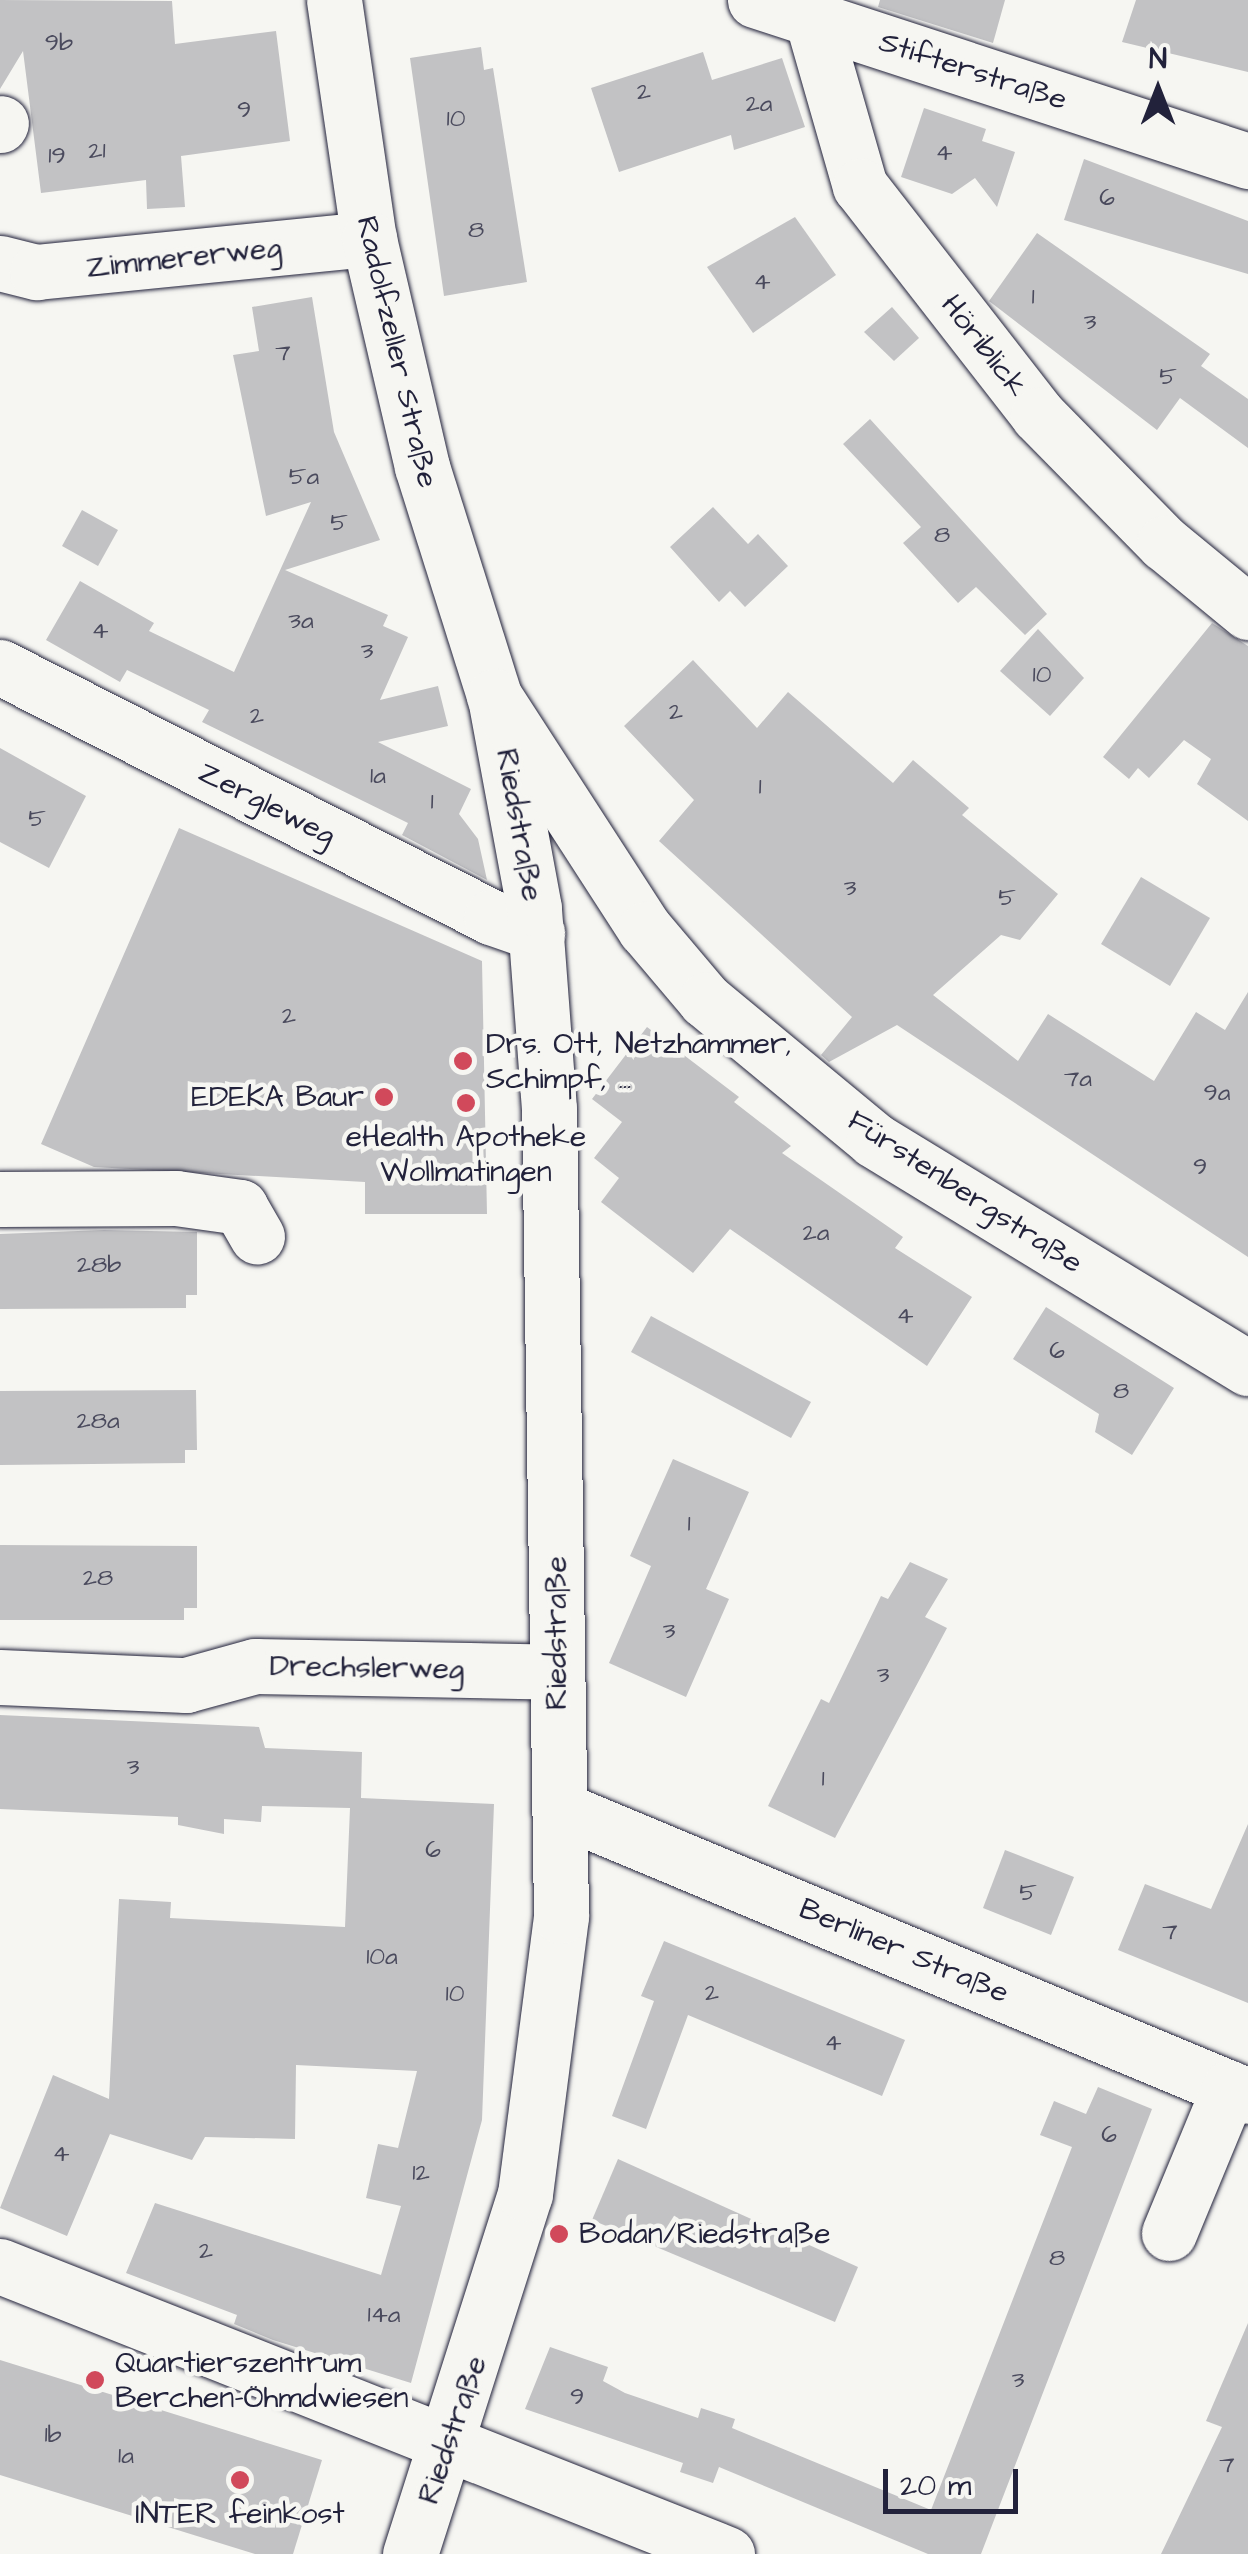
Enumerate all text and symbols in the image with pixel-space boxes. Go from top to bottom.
street label: Stifterstraße [875,24,1071,118]
house number: 9b [45,28,73,58]
north arrow [1108,40,1208,140]
text: N [1149,40,1167,79]
house number: 2 [637,77,651,107]
house number: 2a [745,89,773,119]
house number: 9 [237,95,251,125]
house number: 10 [447,104,465,134]
house number: 21 [88,136,106,166]
house number: 4 [935,138,953,168]
house number: 19 [48,141,66,171]
house number: 6 [1099,183,1115,213]
street label: Radolfzeller Straße [348,213,446,491]
house number: 8 [468,215,484,245]
street label: Zimmererweg [85,230,283,286]
house number: 4 [753,267,771,297]
house number: 1 [1031,282,1035,312]
street label: Höriblick [933,288,1035,404]
house number: 3 [1084,307,1096,337]
house number: 7 [275,338,291,368]
house number: 5 [1159,362,1177,392]
house number: 5a [289,462,319,492]
house number: 5 [330,508,348,538]
house number: 8 [934,520,950,550]
house number: 3a [288,606,314,636]
house number: 4 [91,616,109,646]
house number: 3 [361,636,373,666]
house number: 10 [1033,660,1051,690]
house number: 2 [669,697,683,727]
house number: 2 [250,701,264,731]
street label: Riedstraße [488,746,550,904]
street label: Zergleweg [193,754,341,854]
house number: 1a [370,761,386,791]
house number: 1 [758,772,762,802]
house number: 1 [430,787,434,817]
house number: 5 [28,804,46,834]
house number: 3 [844,873,856,903]
house number: 5 [998,883,1016,913]
house number: 2 [282,1001,296,1031]
place label: Drs. Ott, Netzhammer, Schimpf, ... [486,1026,792,1096]
marker: Drs. Ott, Netzhammer, Schimpf, ... [450,1048,476,1074]
house number: 7a [1064,1064,1092,1094]
house number: 9a [1204,1078,1230,1108]
place label: EDEKA Baur [191,1079,364,1115]
marker: EDEKA Baur [373,1086,395,1108]
marker: eHealth Apotheke Wollmatingen [455,1092,477,1114]
street label: Fürstenbergstraße [841,1103,1089,1281]
place label: eHealth Apotheke Wollmatingen [346,1119,586,1190]
house number: 9 [1193,1152,1207,1182]
house number: 2a [802,1218,830,1248]
house number: 28b [77,1250,121,1280]
house number: 4 [896,1301,914,1331]
house number: 6 [1049,1336,1065,1366]
house number: 8 [1113,1376,1129,1406]
house number: 28a [76,1406,120,1436]
house number: 1 [687,1509,691,1539]
street label: Riedstraße [539,1556,575,1710]
house number: 28 [83,1563,113,1593]
house number: 3 [663,1616,675,1646]
street label: Drechslerweg [269,1648,465,1688]
house number: 3 [877,1660,889,1690]
house number: 3 [127,1752,139,1782]
house number: 1 [821,1764,825,1794]
house number: 6 [425,1835,441,1865]
house number: 5 [1019,1878,1037,1908]
street label: Berliner Straße [794,1891,1014,2011]
house number: 7 [1162,1917,1178,1947]
house number: 10a [366,1942,398,1972]
house number: 2 [705,1978,719,2008]
house number: 10 [446,1979,464,2009]
house number: 4 [824,2028,842,2058]
house number: 6 [1101,2120,1117,2150]
house number: 4 [52,2139,70,2169]
house number: 12 [412,2158,430,2188]
place label: Bodan/Riedstraße [579,2216,831,2252]
marker: Bodan/Riedstraße [548,2223,570,2245]
house number: 2 [199,2236,213,2266]
house number: 8 [1049,2243,1065,2273]
house number: 14a [368,2300,400,2330]
place label: Quartierszentrum Berchen-Öhmdwiesen [115,2345,408,2416]
street label: Riedstraße [411,2351,495,2509]
house number: 3 [1012,2365,1024,2395]
marker: Quartierszentrum Berchen-Öhmdwiesen [84,2369,106,2391]
house number: 9 [570,2382,584,2412]
house number: 1b [44,2420,62,2450]
house number: 1a [118,2441,134,2471]
scale bar [888,2449,1023,2511]
house number: 7 [1219,2450,1235,2480]
text: 20 m [900,2465,971,2507]
marker: INTER feinkost [229,2469,251,2491]
place label: INTER feinkost [135,2496,345,2532]

